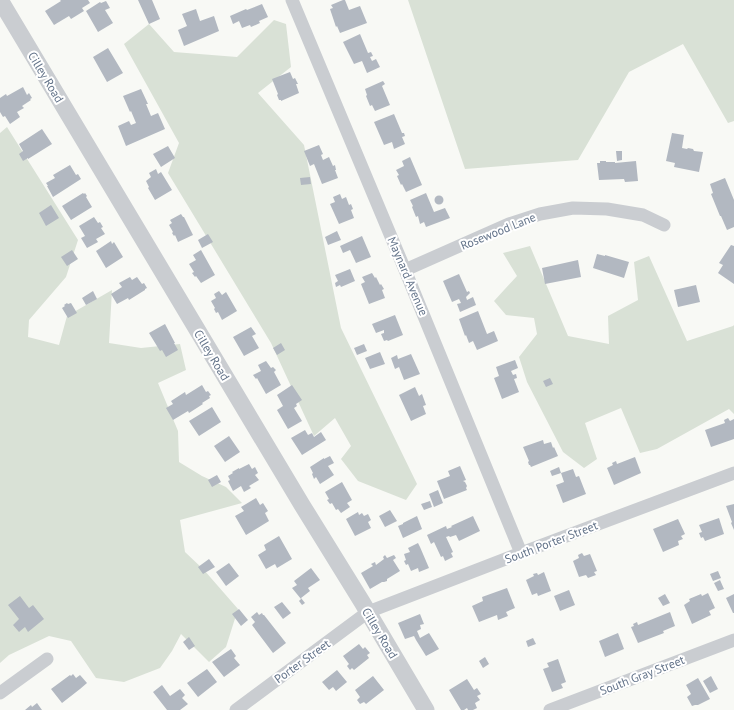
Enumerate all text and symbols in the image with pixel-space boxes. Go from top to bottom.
street label: Cilley Road [25,49,67,105]
street label: Rosewood Lane [458,209,538,253]
street label: Maynard Avenue [385,234,431,318]
street label: Cilley Road [191,327,233,383]
street label: South Porter Street [502,517,600,567]
street label: Cilley Road [359,605,401,661]
street label: Porter Street [271,636,333,686]
street label: South Gray Street [598,652,686,698]

